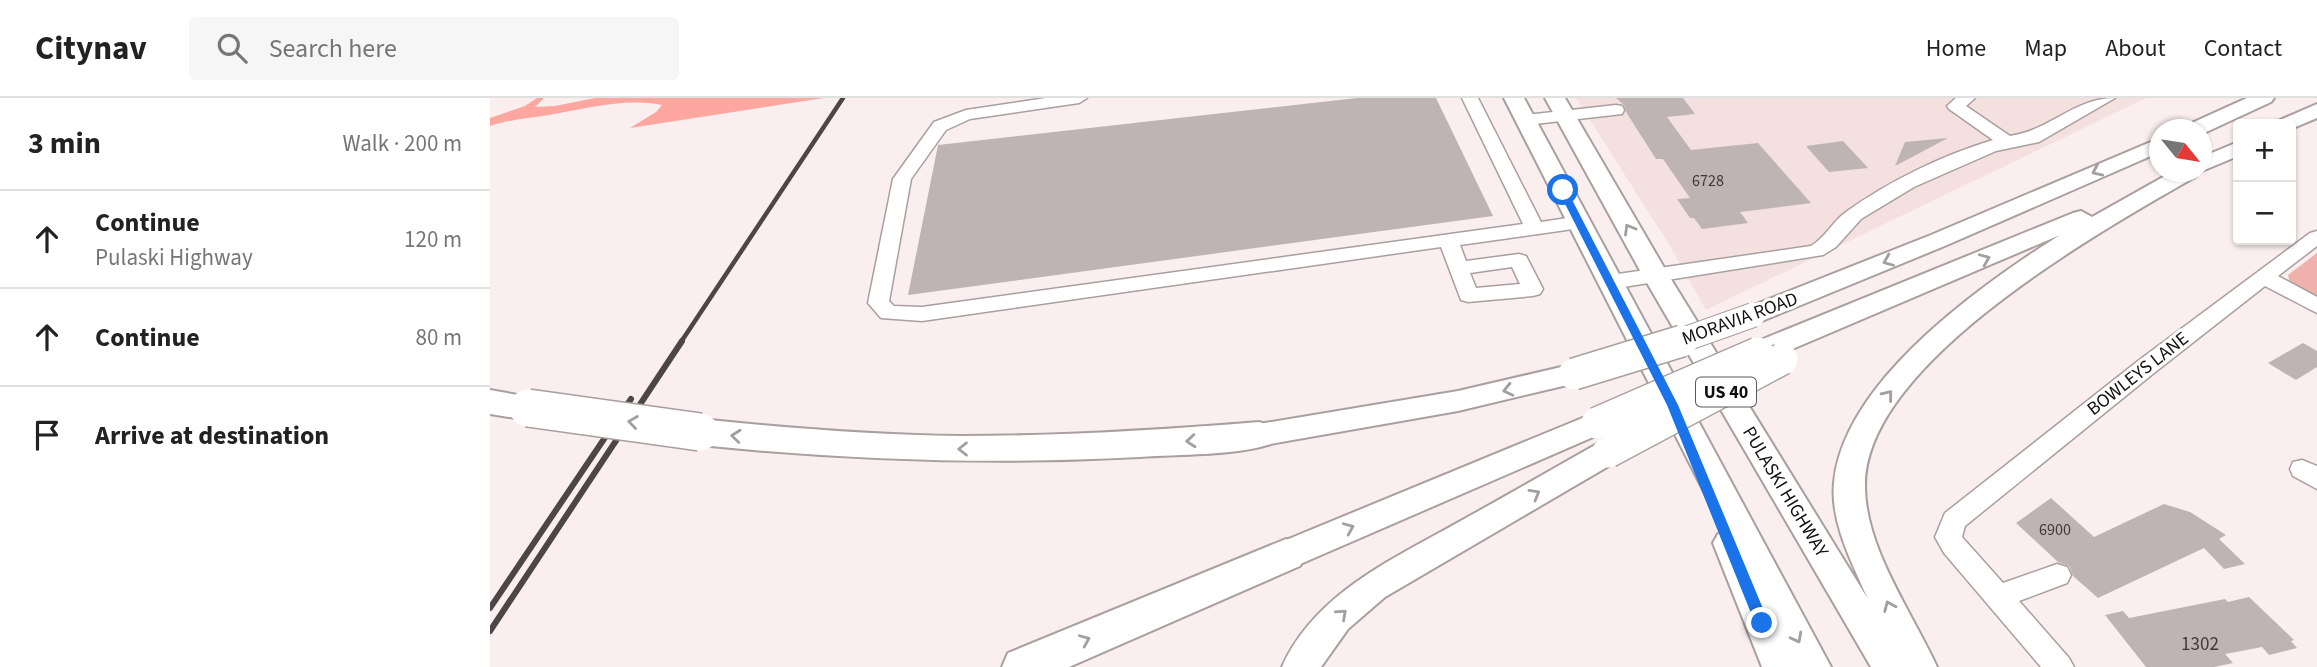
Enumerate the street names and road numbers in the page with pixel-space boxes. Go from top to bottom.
street label: MORAVIA ROAD [1678,286,1802,352]
street label: BOWLEYS LANE [2081,326,2195,422]
road number: US 40 [1696,378,1756,406]
street label: PULASKI HIGHWAY [1735,422,1835,563]

